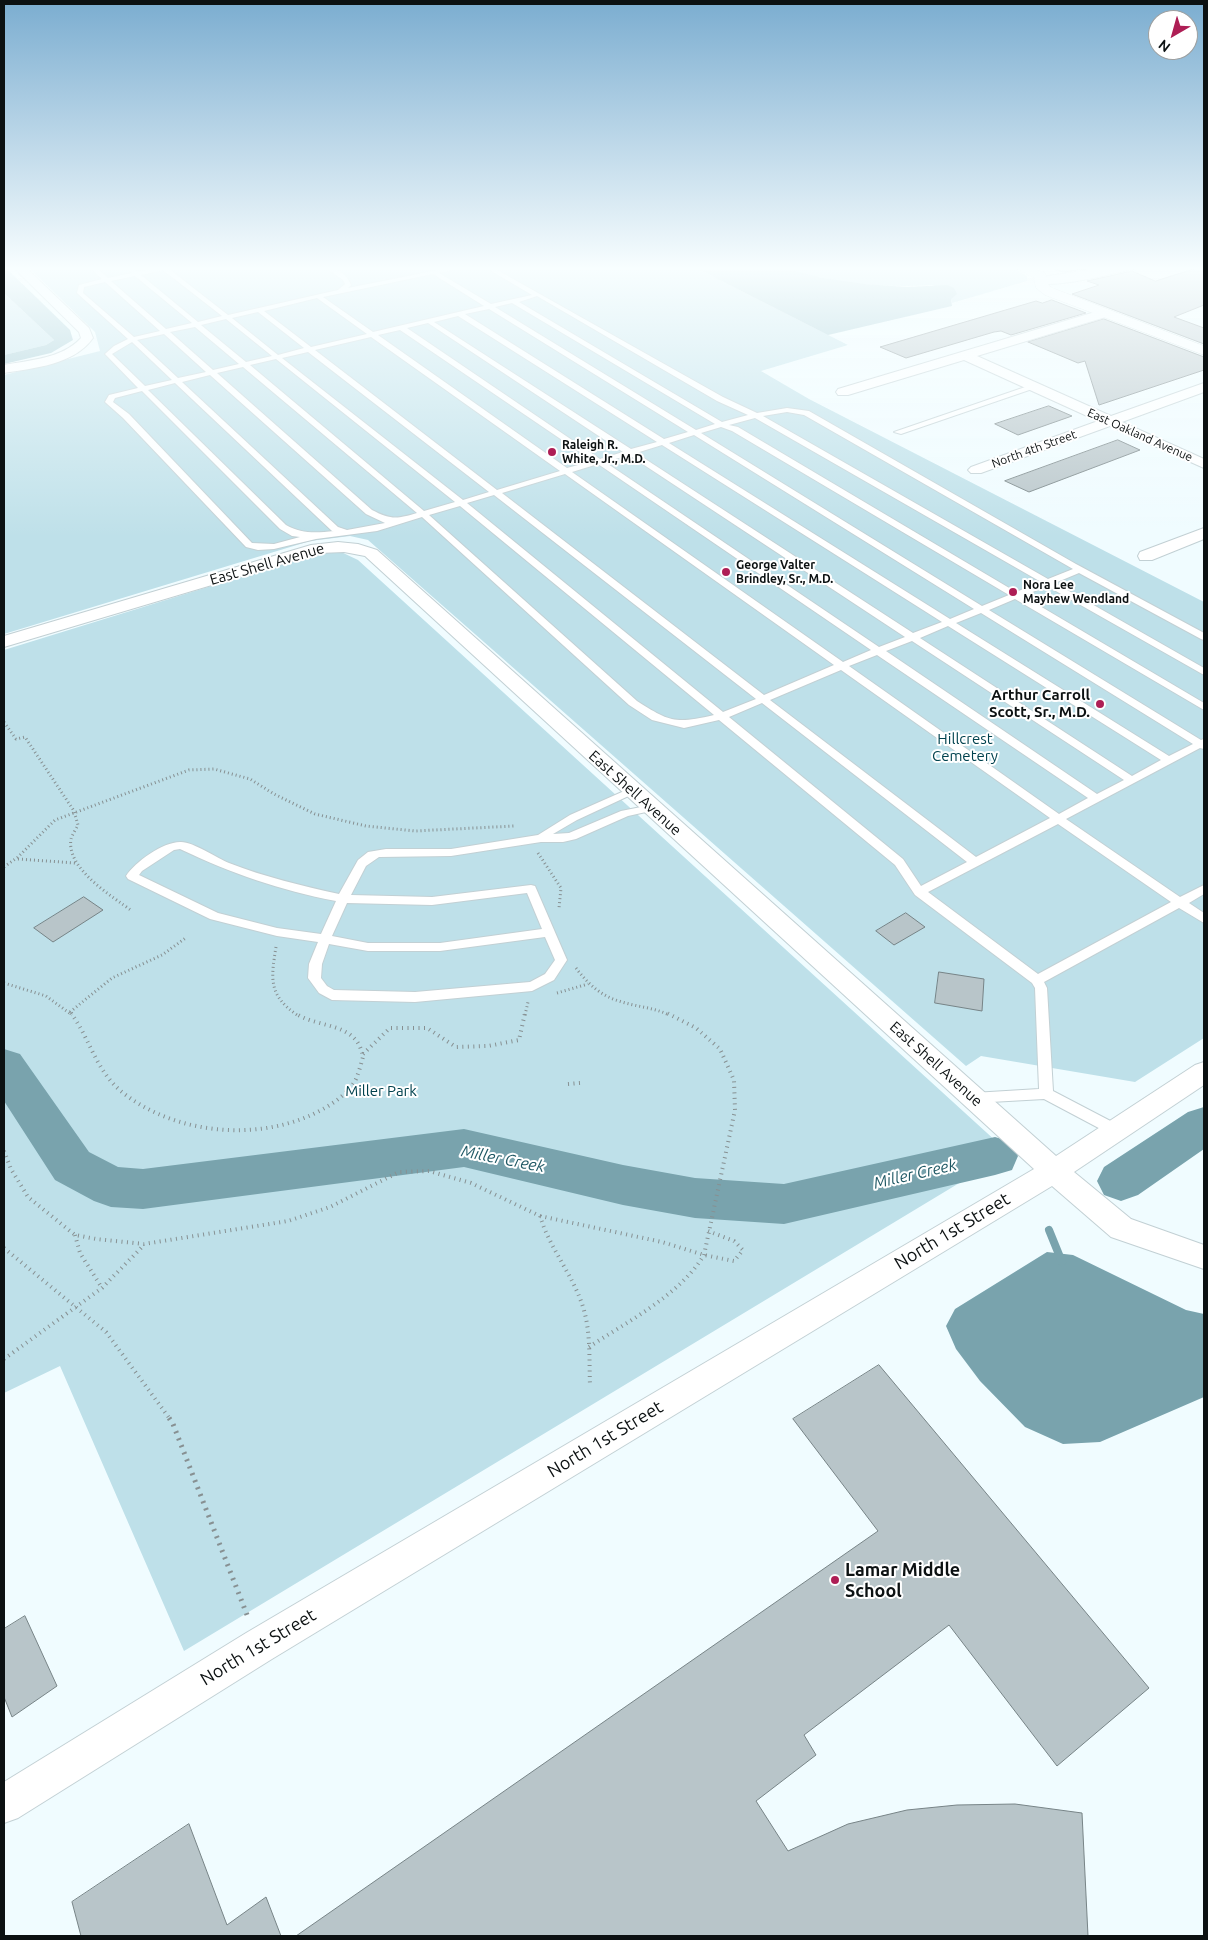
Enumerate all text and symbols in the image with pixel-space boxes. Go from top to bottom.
north arrow [1148,10,1198,60]
text: N [1155,37,1173,56]
street label: East Oakland Avenue [1085,405,1195,465]
street label: North 4th Street [990,427,1078,471]
place label: Raleigh R. White, Jr., M.D. [562,438,645,466]
marker: Raleigh R. White, Jr., M.D. [546,446,558,458]
street label: East Shell Avenue [208,539,326,589]
place label: George Valter Brindley, Sr., M.D. [736,558,833,586]
marker: George Valter Brindley, Sr., M.D. [720,566,732,578]
place label: Nora Lee Mayhew Wendland [1023,578,1129,606]
marker: Nora Lee Mayhew Wendland [1007,586,1019,598]
place label: Arthur Carroll Scott, Sr., M.D. [989,686,1090,721]
marker: Arthur Carroll Scott, Sr., M.D. [1094,698,1106,710]
park label: Hillcrest Cemetery [932,730,998,765]
street label: East Shell Avenue [585,747,685,839]
street label: East Shell Avenue [886,1018,986,1110]
park label: Miller Park [345,1082,417,1100]
water label: Miller Creek [460,1141,546,1177]
water label: Miller Creek [872,1155,958,1193]
street label: North 1st Street [890,1188,1014,1274]
street label: North 1st Street [543,1396,667,1482]
place label: Lamar Middle School [845,1559,960,1602]
marker: Lamar Middle School [829,1574,841,1586]
street label: North 1st Street [196,1604,320,1690]

